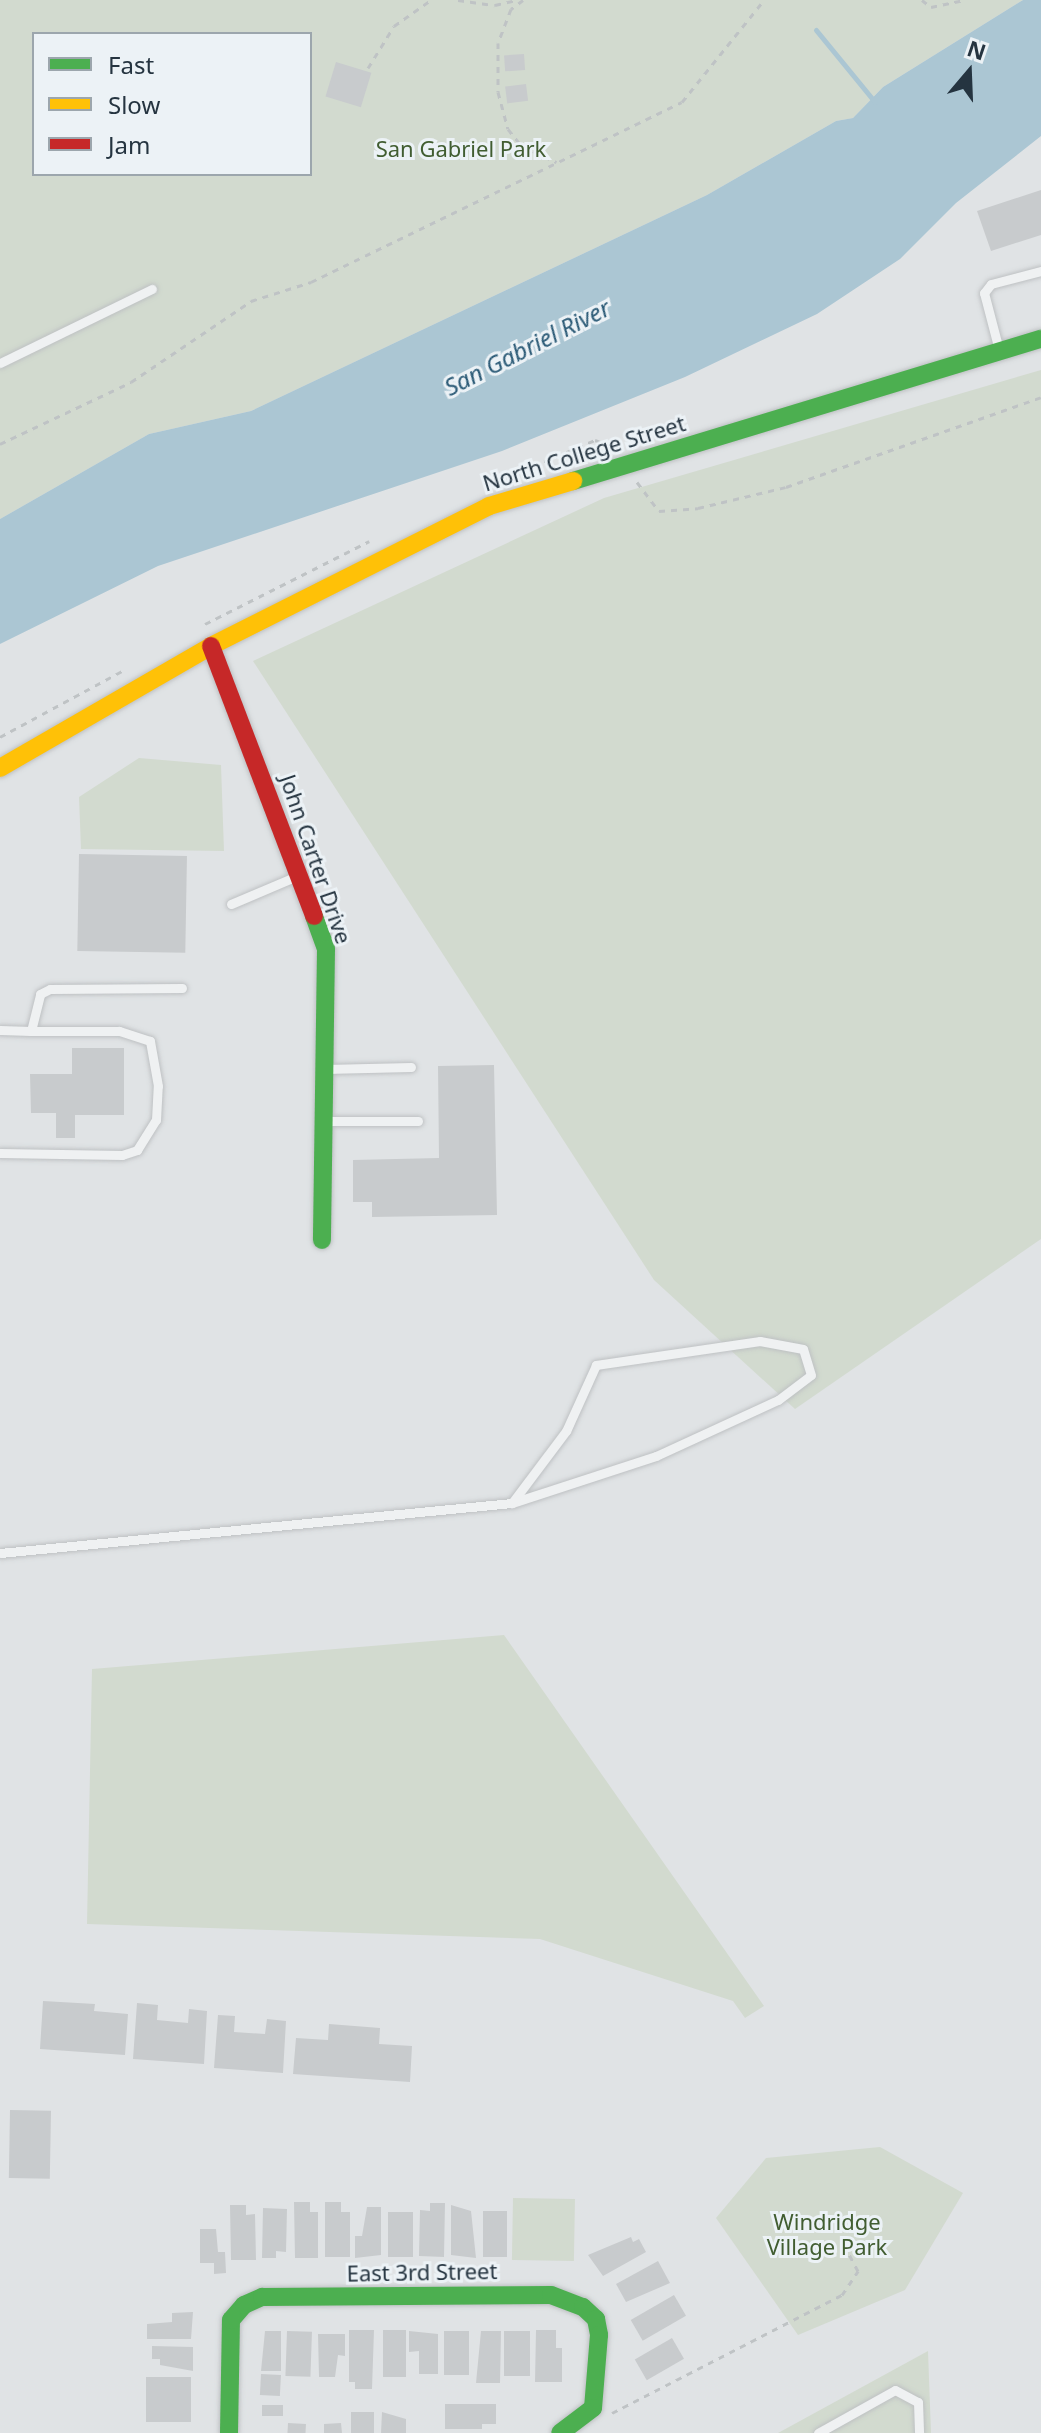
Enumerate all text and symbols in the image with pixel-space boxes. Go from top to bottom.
legend [32,32,312,176]
north arrow [929,32,1009,112]
text: N [963,32,990,66]
text: Fast [108,48,154,81]
text: Slow [108,88,160,121]
text: Jam [108,128,150,161]
park label: San Gabriel Park [376,136,546,162]
water label: San Gabriel River [439,293,615,401]
street label: North College Street [480,410,688,496]
street label: John Carter Drive [275,771,357,947]
park label: Windridge Village Park [767,2208,887,2260]
street label: East 3rd Street [346,2257,498,2287]

